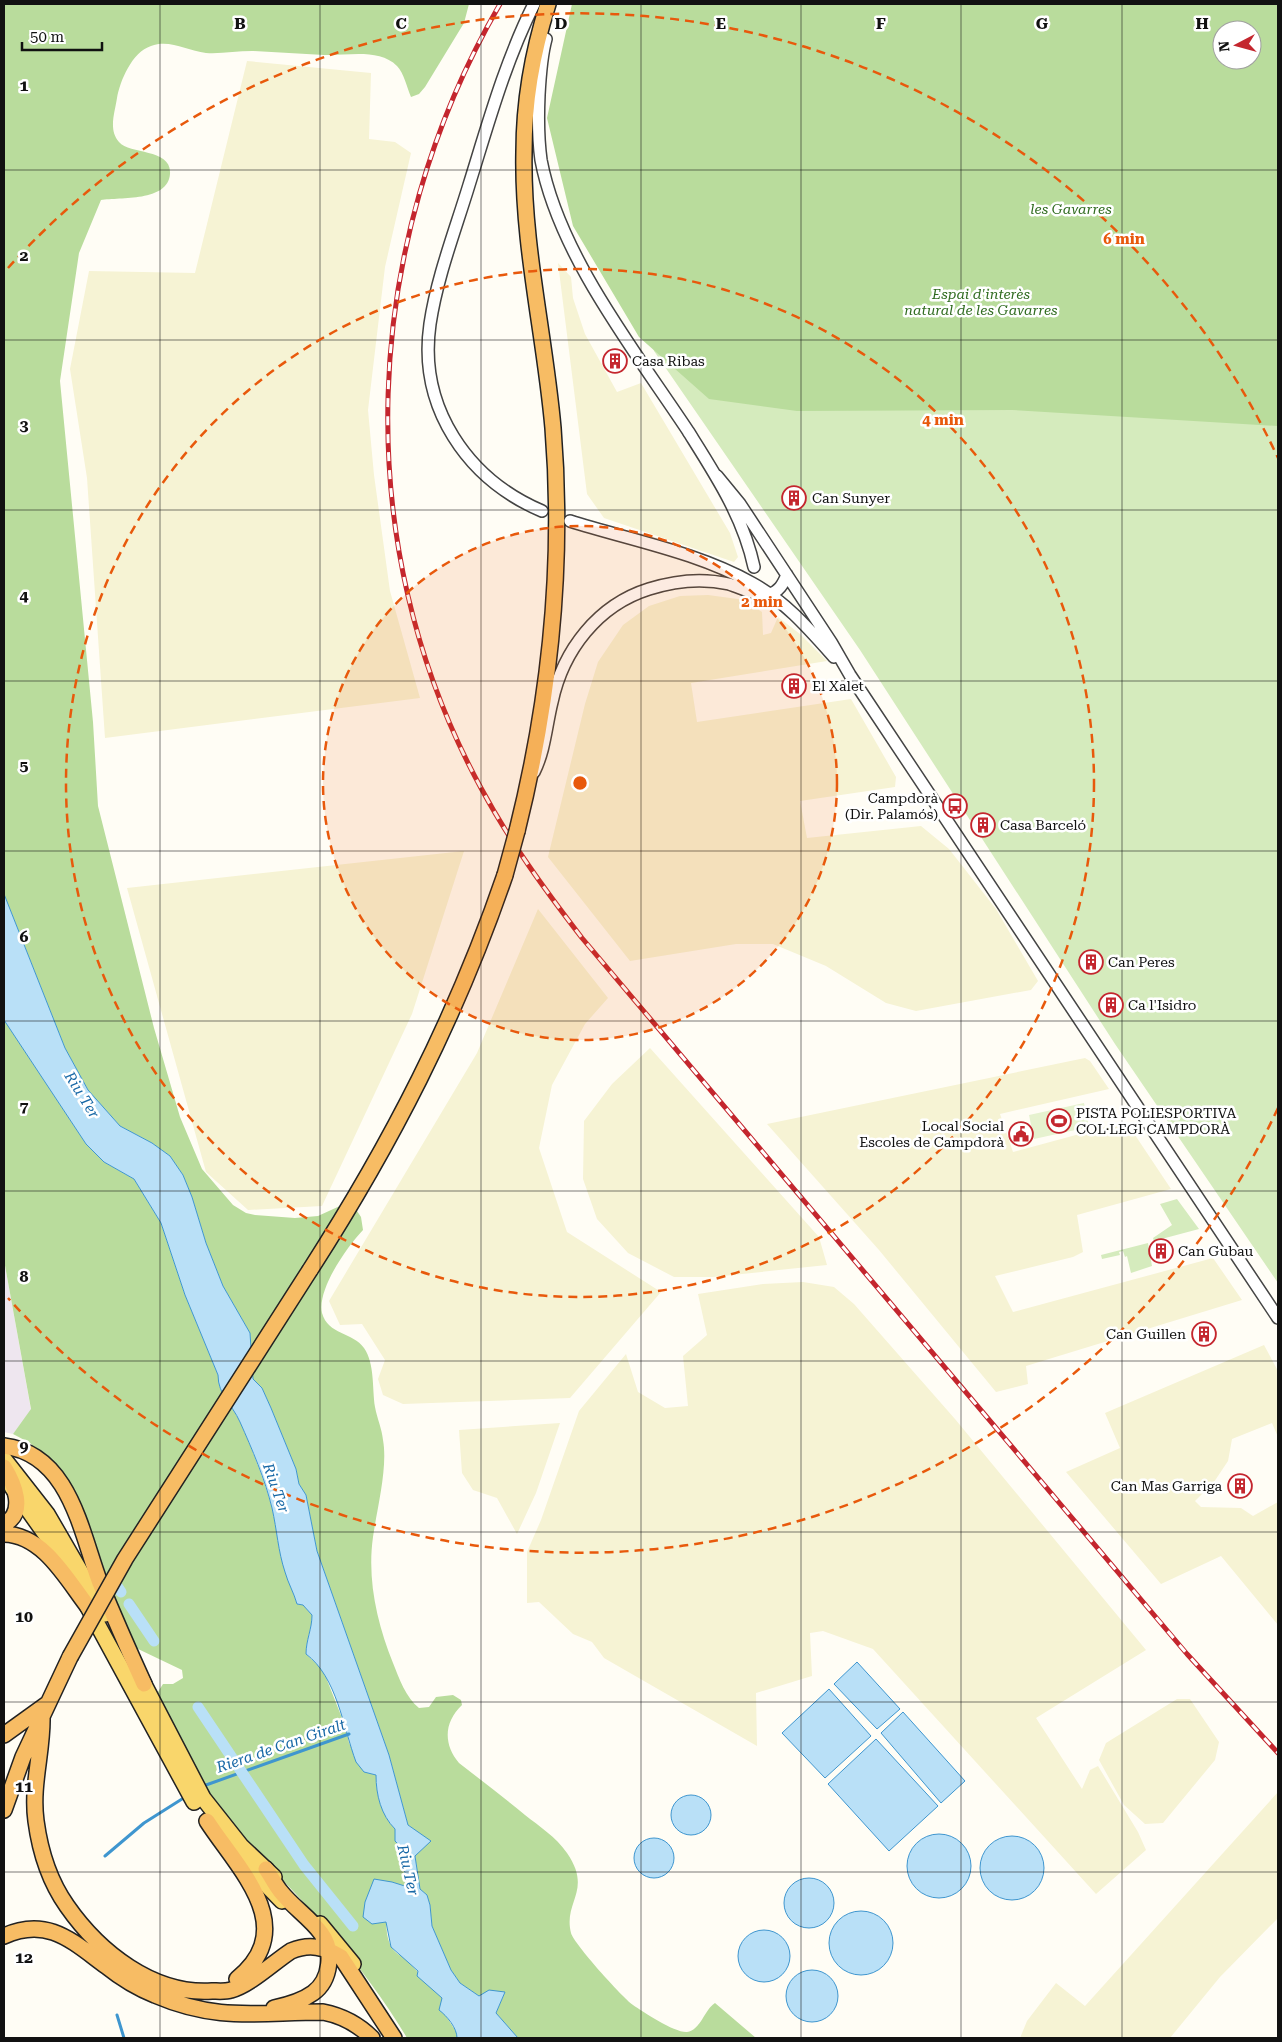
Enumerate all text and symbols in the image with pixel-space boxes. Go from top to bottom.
text: B [234,14,246,33]
text: C [395,14,407,33]
text: D [555,14,568,33]
text: E [716,14,726,33]
text: F [876,14,886,33]
text: G [1036,14,1049,33]
text: H [1195,14,1209,33]
scale bar [22,20,102,52]
north arrow [1212,20,1262,70]
text: 50 m [30,28,65,46]
text: N [1216,40,1233,53]
text: 1 [20,76,29,95]
park label: les Gavarres [1030,201,1112,217]
text: 6 min [1103,230,1145,248]
text: 2 [20,246,29,265]
park label: Espai d'interès natural de les Gavarres [904,286,1058,318]
building icon: Casa Ribas [602,348,628,374]
place label: Casa Ribas [632,353,705,369]
text: 4 min [922,411,964,429]
text: 3 [20,416,29,435]
building icon: Can Sunyer [781,485,807,511]
place label: Can Sunyer [812,490,890,506]
text: 4 [20,586,29,605]
text: 2 min [741,593,783,611]
building icon: El Xalet [781,673,807,699]
place label: El Xalet [812,678,864,694]
text: 5 [20,756,29,775]
centre of rings [571,774,589,792]
place label: Campdorà (Dir. Palamós) [845,790,938,822]
bus stop icon: Campdorà (Dir. Palamós) [942,793,968,819]
building icon: Casa Barceló [970,812,996,838]
place label: Casa Barceló [1000,817,1086,833]
text: 6 [20,927,29,946]
building icon: Can Peres [1078,949,1104,975]
place label: Can Peres [1108,954,1175,970]
building icon: Ca l'Isidro [1098,992,1124,1018]
place label: Ca l'Isidro [1128,997,1196,1013]
water label: Riu Ter [60,1067,104,1122]
text: 7 [20,1097,29,1116]
place label: PISTA POLIESPORTIVA COL·LEGI CAMPDORÀ [1076,1105,1236,1137]
sports icon: PISTA POLIESPORTIVA COL·LEGI CAMPDORÀ [1046,1108,1072,1134]
place label: Local Social Escoles de Campdorà [859,1118,1005,1150]
public building icon: Local Social Escoles de Campdorà [1008,1121,1034,1147]
building icon: Can Gubau [1148,1238,1174,1264]
place label: Can Gubau [1178,1243,1254,1259]
text: 8 [20,1267,29,1286]
building icon: Can Guillen [1191,1321,1217,1347]
place label: Can Guillen [1106,1326,1186,1342]
text: 9 [20,1437,29,1456]
water label: Riu Ter [259,1460,293,1516]
building icon: Can Mas Garriga [1227,1473,1253,1499]
place label: Can Mas Garriga [1111,1478,1222,1494]
text: 10 [15,1607,33,1626]
water label: Riera de Can Giralt [213,1715,348,1777]
text: 11 [15,1777,33,1796]
water label: Riu Ter [393,1842,423,1898]
text: 12 [15,1948,33,1967]

